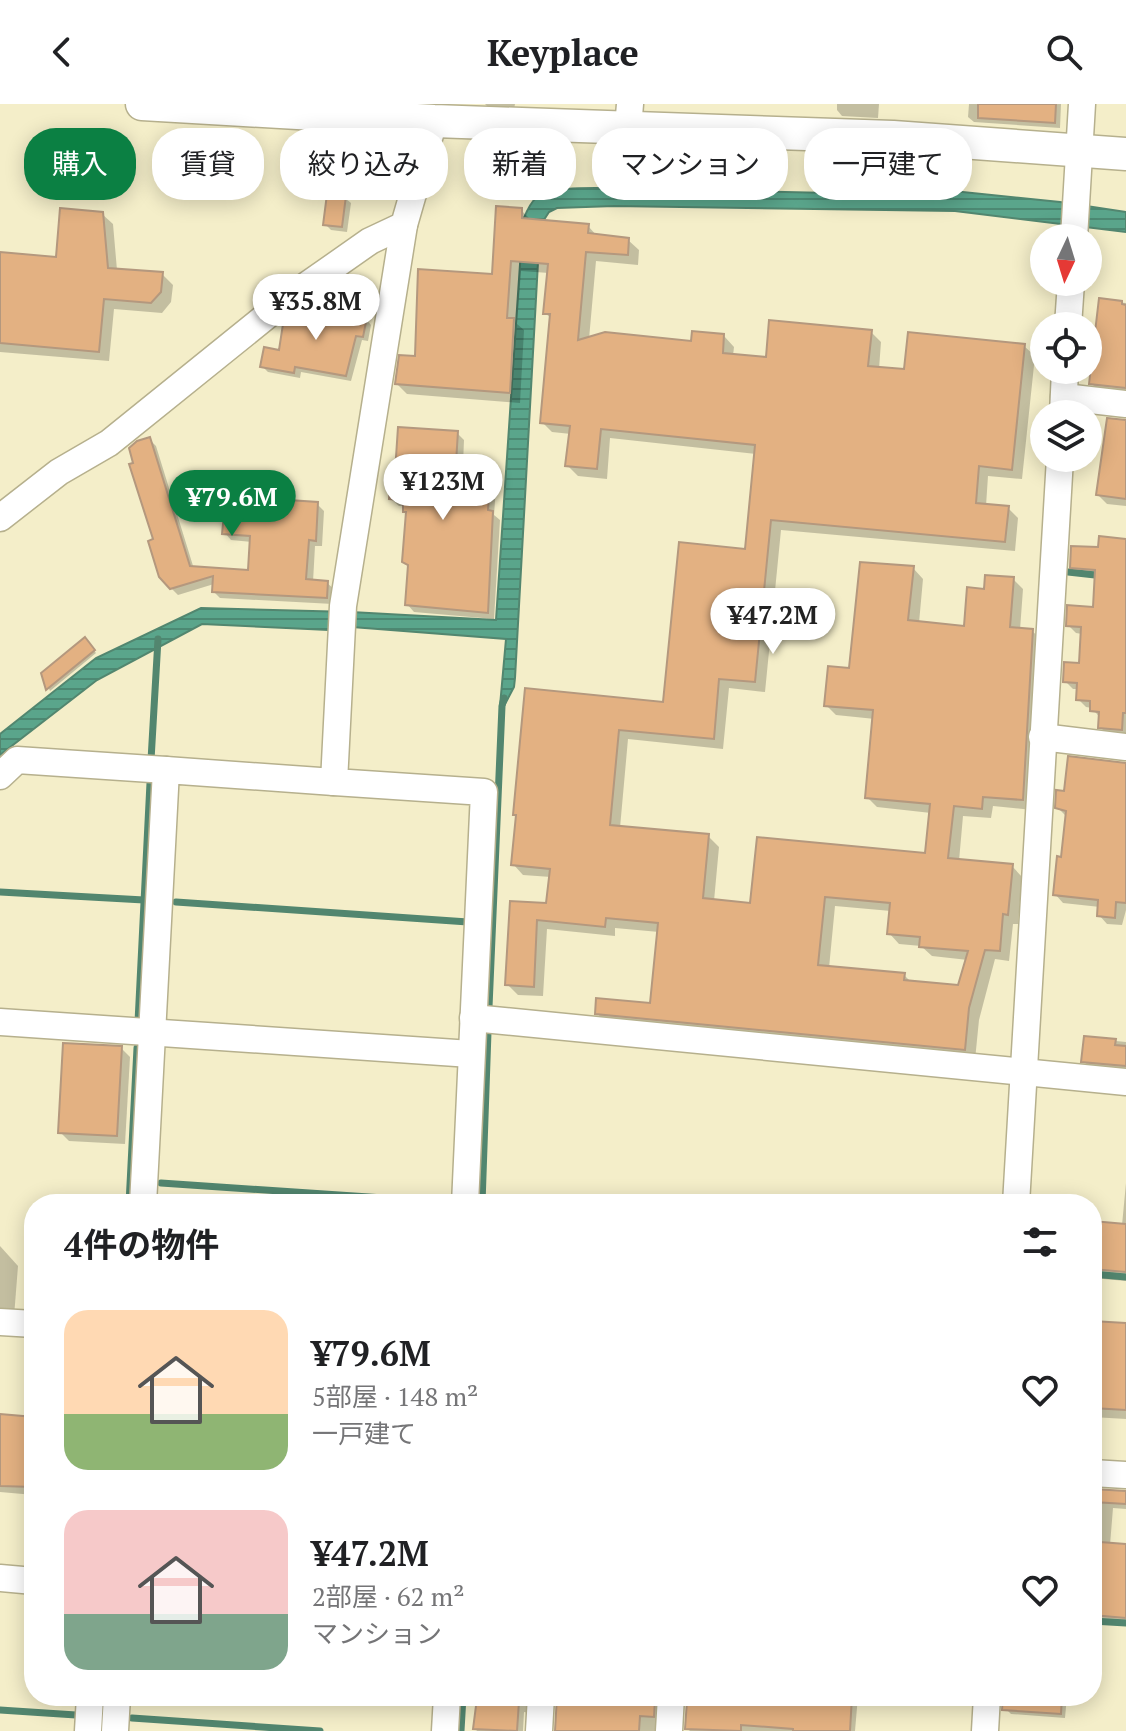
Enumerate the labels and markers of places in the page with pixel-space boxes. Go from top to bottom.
pin: ¥35.8M [251,274,381,342]
pin: ¥123M [387,454,499,522]
pin: ¥79.6M [167,470,297,538]
pin: ¥47.2M [708,588,838,656]

